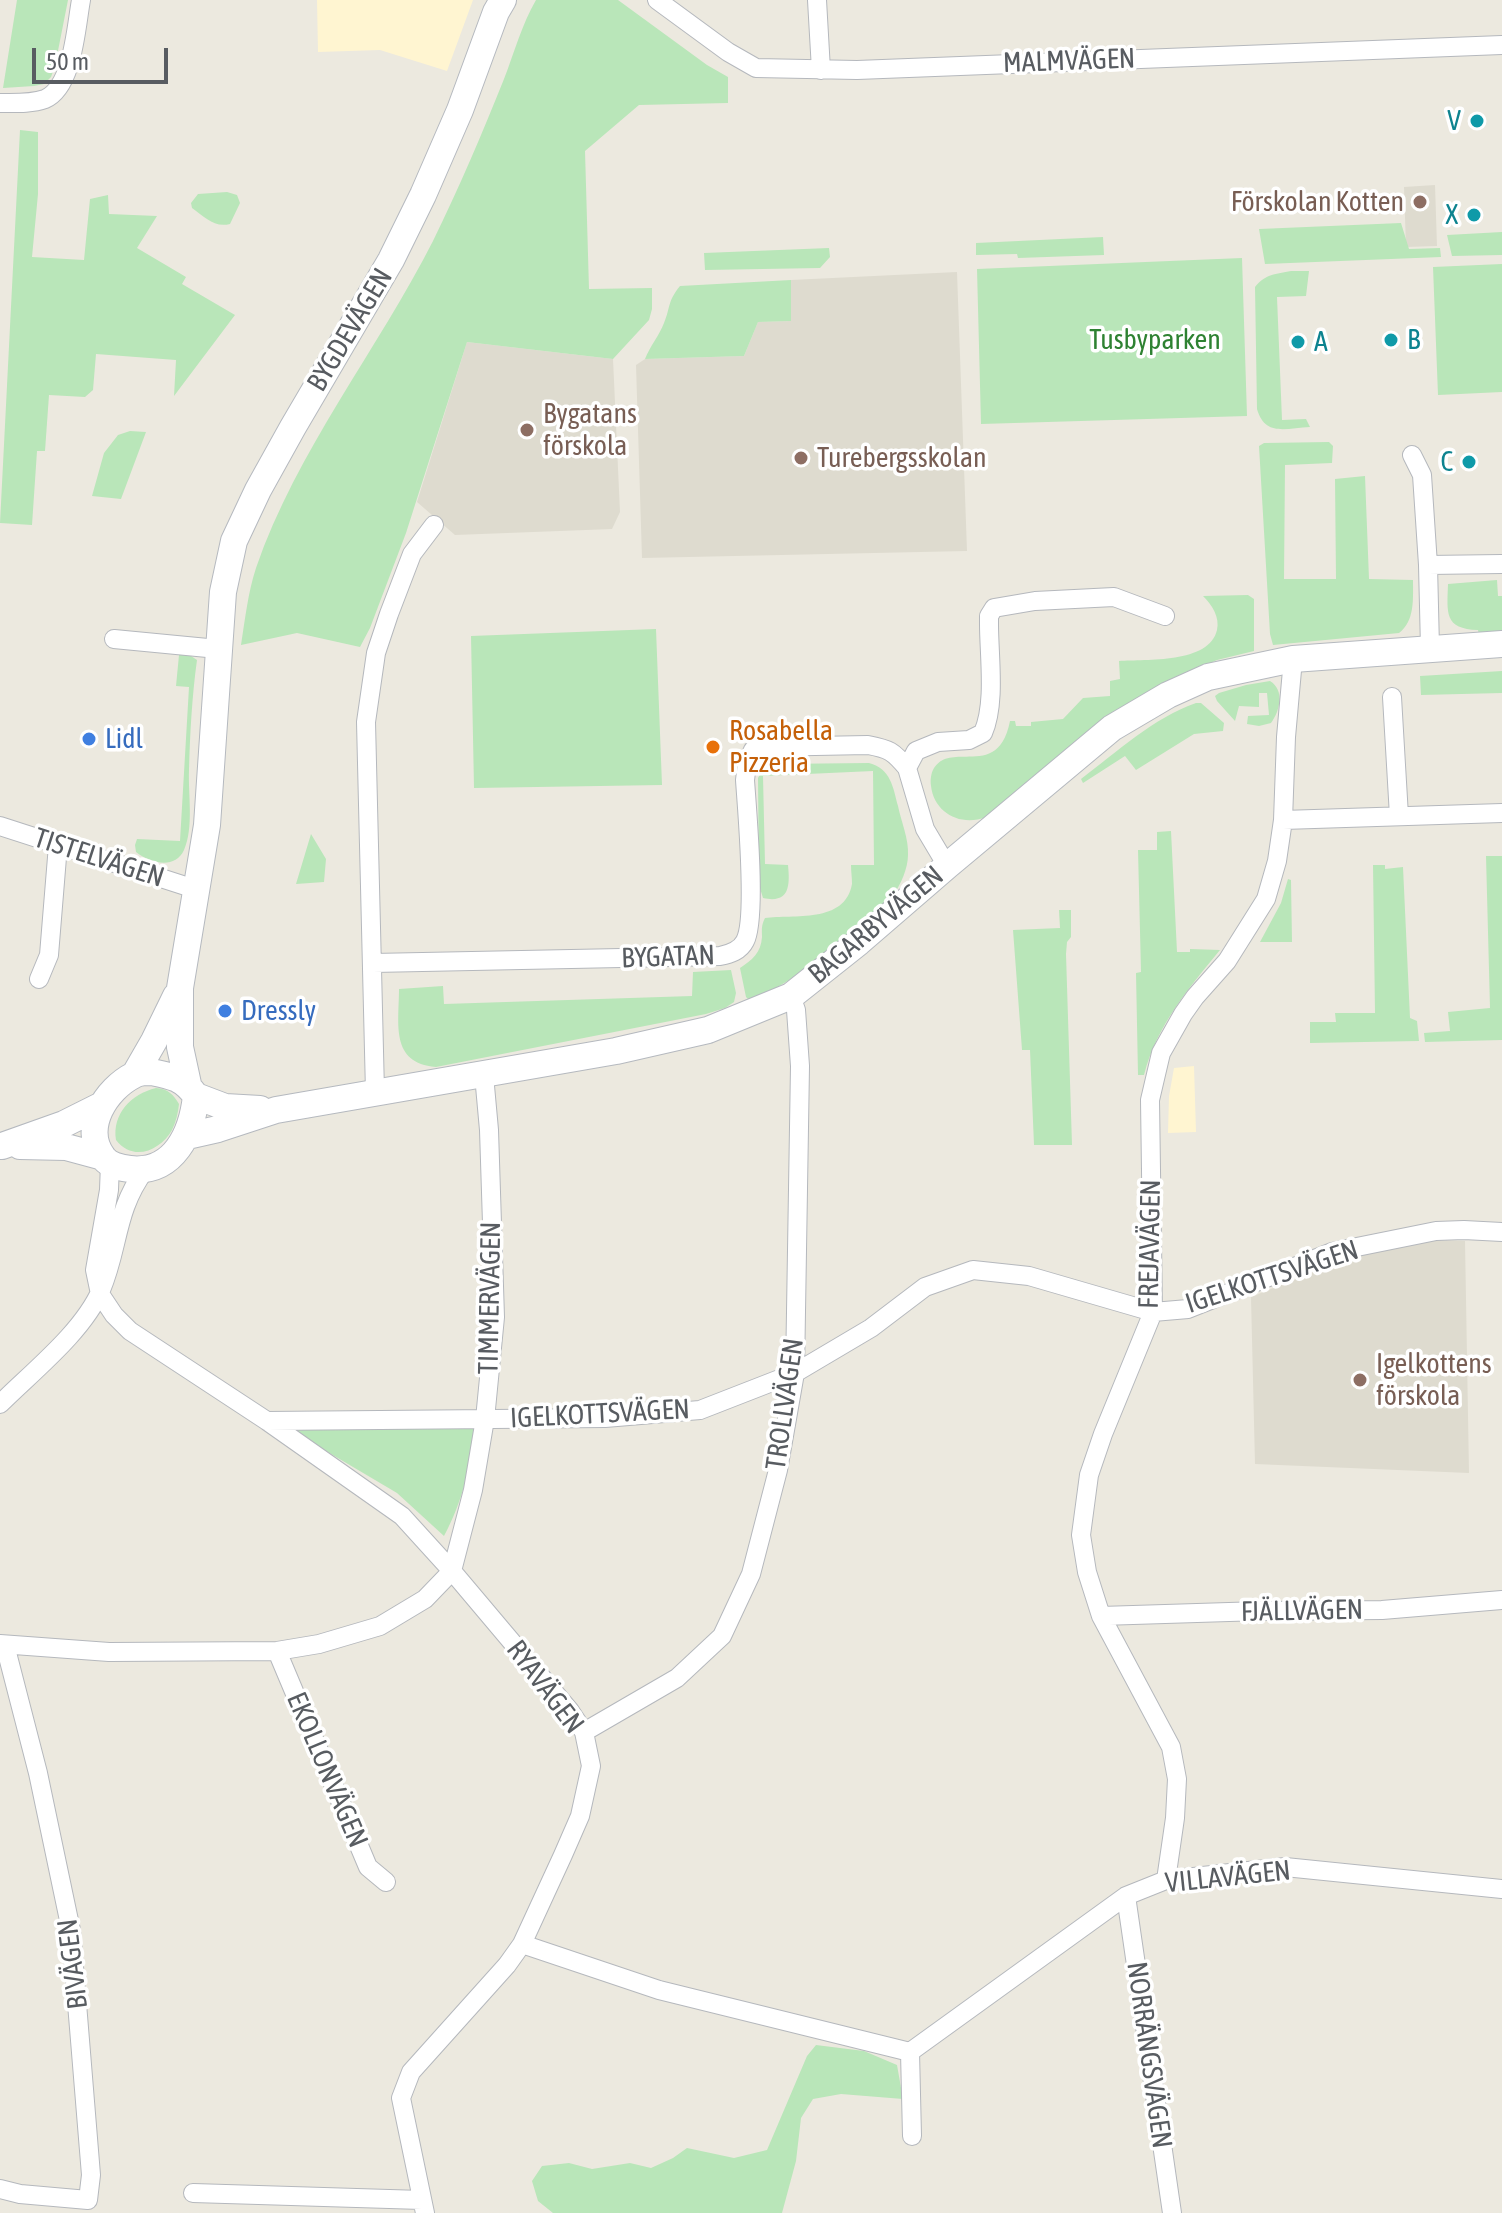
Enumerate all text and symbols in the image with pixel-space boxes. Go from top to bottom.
scale bar [36,32,172,82]
street label: MALMVÄGEN [1002,42,1136,80]
text: 50 m [46,48,89,75]
place label: V [1447,104,1461,138]
marker: V [1468,112,1486,130]
place label: Förskolan Kotten [1231,185,1404,219]
marker: Förskolan Kotten [1411,193,1429,211]
place label: X [1445,198,1458,232]
marker: X [1465,206,1483,224]
street label: BYGDEVÄGEN [300,262,400,398]
park label: Tusbyparken [1089,323,1221,357]
place label: B [1407,323,1420,357]
place label: A [1314,325,1328,359]
marker: B [1382,331,1400,349]
marker: A [1289,333,1307,351]
place label: Bygatans förskola [543,397,637,463]
marker: Bygatans förskola [518,421,536,439]
place label: Turebergsskolan [817,441,987,475]
place label: C [1440,445,1453,479]
marker: Turebergsskolan [792,449,810,467]
marker: C [1460,453,1478,471]
place label: Rosabella Pizzeria [729,714,833,780]
place label: Lidl [105,722,143,756]
marker: Lidl [80,730,98,748]
marker: Rosabella Pizzeria [704,738,722,756]
street label: TISTELVÄGEN [30,821,168,895]
street label: BAGARBYVÄGEN [802,859,950,991]
street label: BYGATAN [621,939,715,975]
place label: Dressly [241,994,316,1028]
marker: Dressly [216,1002,234,1020]
street label: FREJAVÄGEN [1132,1179,1168,1309]
street label: TIMMERVÄGEN [472,1221,508,1375]
street label: IGELKOTTSVÄGEN [1181,1233,1363,1321]
street label: TROLLVÄGEN [759,1336,811,1472]
place label: Igelkottens förskola [1376,1347,1492,1413]
marker: Igelkottens förskola [1351,1371,1369,1389]
street label: IGELKOTTSVÄGEN [509,1393,691,1435]
street label: FJÄLLVÄGEN [1241,1593,1363,1629]
street label: RYAVÄGEN [499,1634,591,1740]
street label: EKOLLONVÄGEN [279,1687,375,1853]
street label: VILLAVÄGEN [1164,1854,1292,1900]
street label: BIVÄGEN [51,1917,95,2011]
street label: NORRÄNGSVÄGEN [1119,1960,1179,2150]

